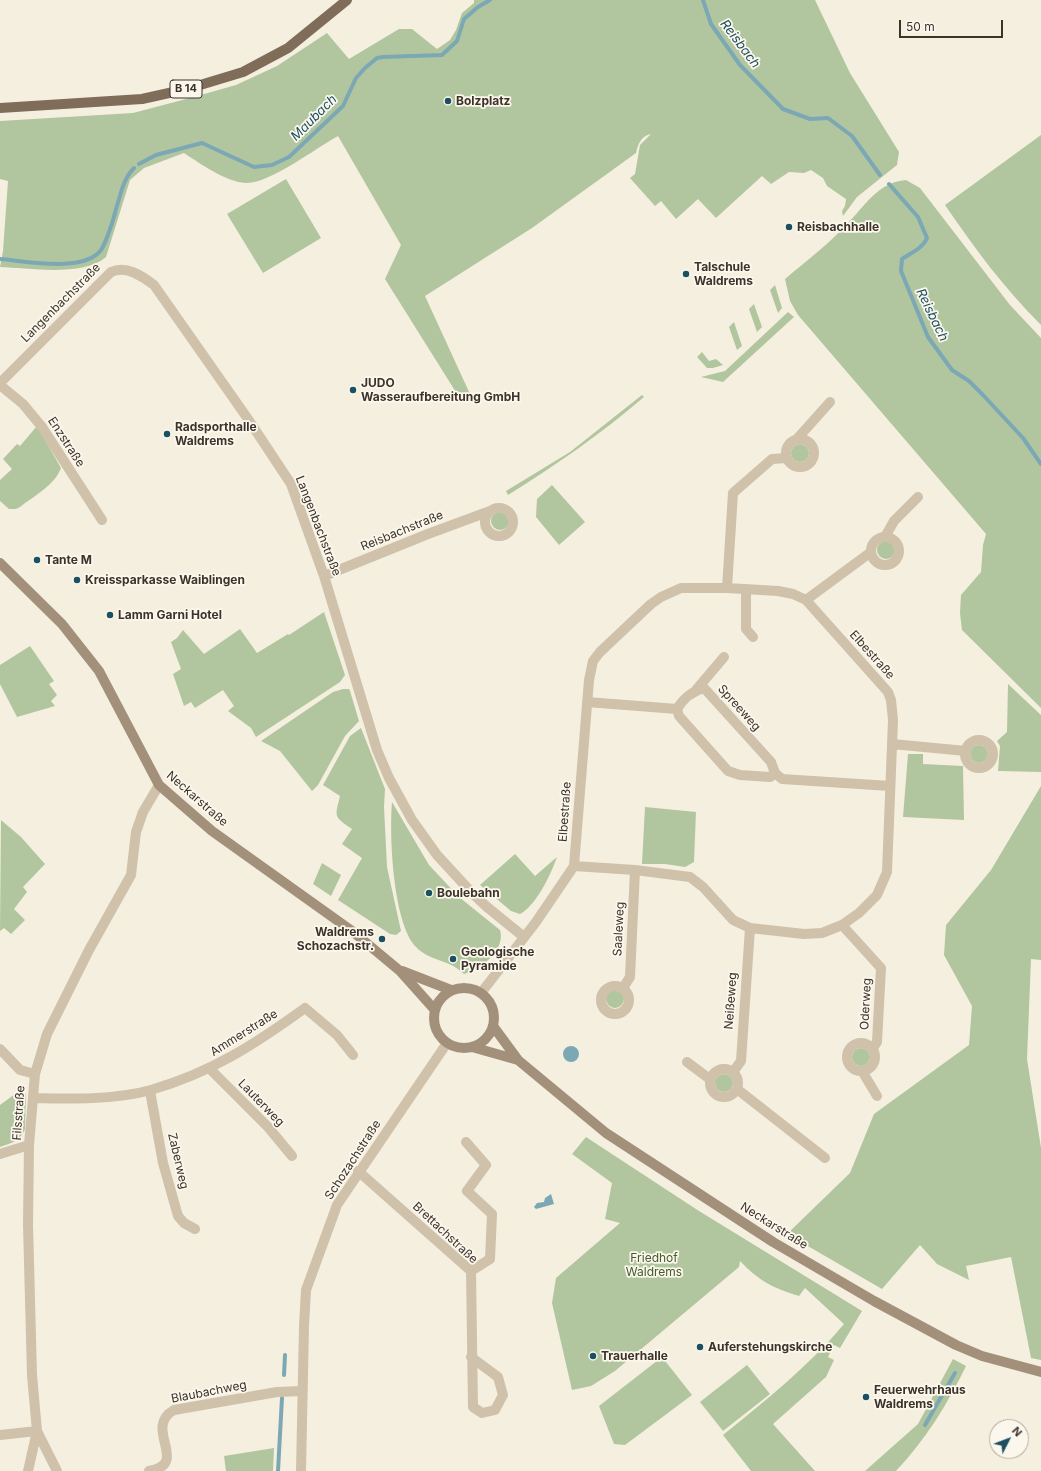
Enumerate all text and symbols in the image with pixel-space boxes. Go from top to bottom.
scale bar [901,12,1005,38]
water label: Reisbach [717,17,763,71]
text: 50 m [906,19,935,34]
road number: B 14 [170,80,202,98]
water label: Maubach [288,92,340,144]
place label: Bolzplatz [456,94,510,108]
marker: Bolzplatz [443,96,453,106]
place label: Reisbachhalle [797,220,879,234]
marker: Reisbachhalle [784,222,794,232]
street label: Langenbachstraße [18,260,104,346]
place label: Talschule Waldrems [694,260,753,288]
marker: Talschule Waldrems [681,269,691,279]
water label: Reisbach [913,286,951,344]
place label: JUDO Wasseraufbereitung GmbH [361,376,520,404]
marker: JUDO Wasseraufbereitung GmbH [348,385,358,395]
street label: Enzstraße [44,414,88,470]
place label: Radsporthalle Waldrems [175,420,257,448]
marker: Radsporthalle Waldrems [162,429,172,439]
street label: Langenbachstraße [292,474,344,578]
street label: Reisbachstraße [359,508,445,554]
place label: Tante M [45,553,92,567]
marker: Tante M [32,555,42,565]
place label: Kreissparkasse Waiblingen [85,573,245,587]
marker: Kreissparkasse Waiblingen [72,575,82,585]
place label: Lamm Garni Hotel [118,608,222,622]
marker: Lamm Garni Hotel [105,610,115,620]
street label: Elbestraße [846,628,898,682]
street label: Spreeweg [715,682,763,734]
street label: Neckarstraße [163,768,231,830]
street label: Elbestraße [556,781,574,843]
place label: Boulebahn [437,886,500,900]
marker: Boulebahn [424,888,434,898]
street label: Saaleweg [610,901,628,957]
place label: Waldrems Schozachstr. [297,925,374,953]
marker: Waldrems Schozachstr. [377,934,387,944]
place label: Geologische Pyramide [461,945,534,973]
marker: Geologische Pyramide [448,954,458,964]
street label: Neißeweg [722,972,740,1030]
street label: Oderweg [857,978,875,1030]
street label: Ammerstraße [208,1007,280,1059]
street label: Lauterweg [235,1076,287,1130]
street label: Filsstraße [10,1085,28,1141]
street label: Schozachstraße [322,1118,384,1202]
street label: Zaberweg [165,1132,191,1190]
street label: Brettachstraße [410,1199,480,1267]
street label: Neckarstraße [738,1200,810,1252]
park label: Friedhof Waldrems [626,1251,682,1279]
place label: Auferstehungskirche [708,1340,832,1354]
marker: Auferstehungskirche [695,1342,705,1352]
place label: Trauerhalle [601,1349,668,1363]
marker: Trauerhalle [588,1351,598,1361]
street label: Blaubachweg [170,1378,248,1406]
place label: Feuerwehrhaus Waldrems [874,1383,966,1411]
marker: Feuerwehrhaus Waldrems [861,1392,871,1402]
north arrow [989,1419,1029,1459]
text: N [1009,1424,1025,1439]

